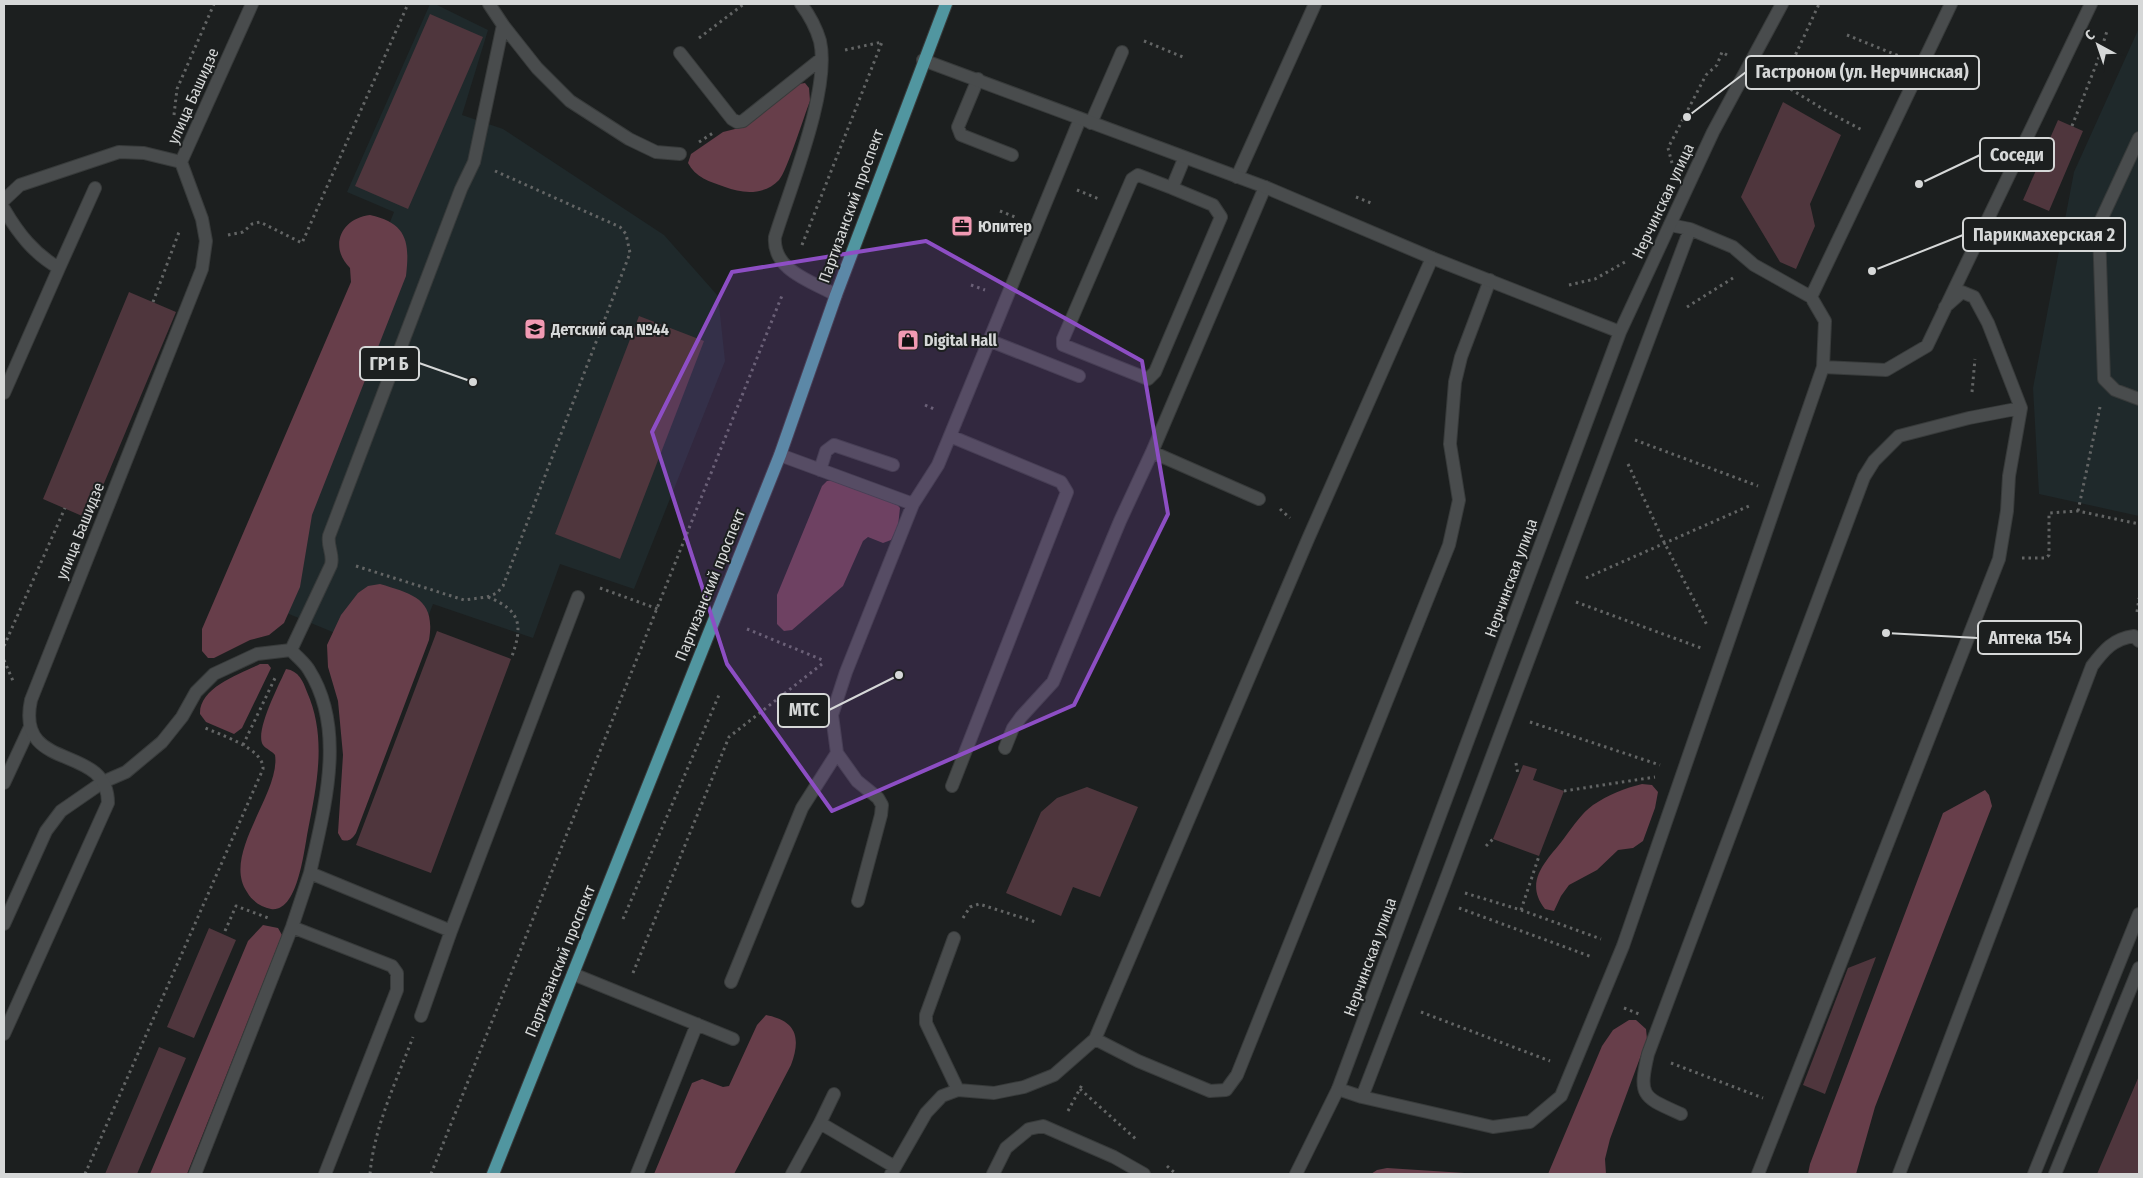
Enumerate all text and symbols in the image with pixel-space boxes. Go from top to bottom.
north arrow [2073,20,2123,70]
text: С [2082,26,2099,44]
street label: улица Башидзе [163,45,223,147]
callout: Гастроном (ул. Нерчинская) [1746,56,1979,89]
text: Гастроном (ул. Нерчинская) [1755,61,1969,83]
street label: Партизанский проспект [814,126,888,285]
callout: Соседи [1980,138,2054,171]
street label: Нерчинская улица [1628,140,1698,262]
text: Соседи [1990,144,2044,166]
office icon: Юпитер [950,214,974,238]
place label: Юпитер [978,217,1032,236]
callout: Парикмахерская 2 [1963,218,2125,251]
text: Парикмахерская 2 [1973,224,2115,246]
school or university icon: Детский сад №44 [523,317,547,341]
place label: Детский сад №44 [550,320,669,339]
shop icon: Digital Hall [896,328,920,352]
place label: Digital Hall [924,331,998,350]
callout: ГР1 Б [360,347,419,380]
text: ГР1 Б [369,353,409,375]
street label: улица Башидзе [52,480,108,582]
street label: Партизанский проспект [671,506,749,664]
street label: Нерчинская улица [1481,516,1541,640]
callout: Аптека 154 [1978,621,2081,654]
text: Аптека 154 [1988,627,2071,649]
callout: МТС [778,694,829,727]
text: МТС [789,699,820,721]
street label: Партизанский проспект [521,882,599,1040]
street label: Нерчинская улица [1340,895,1400,1019]

